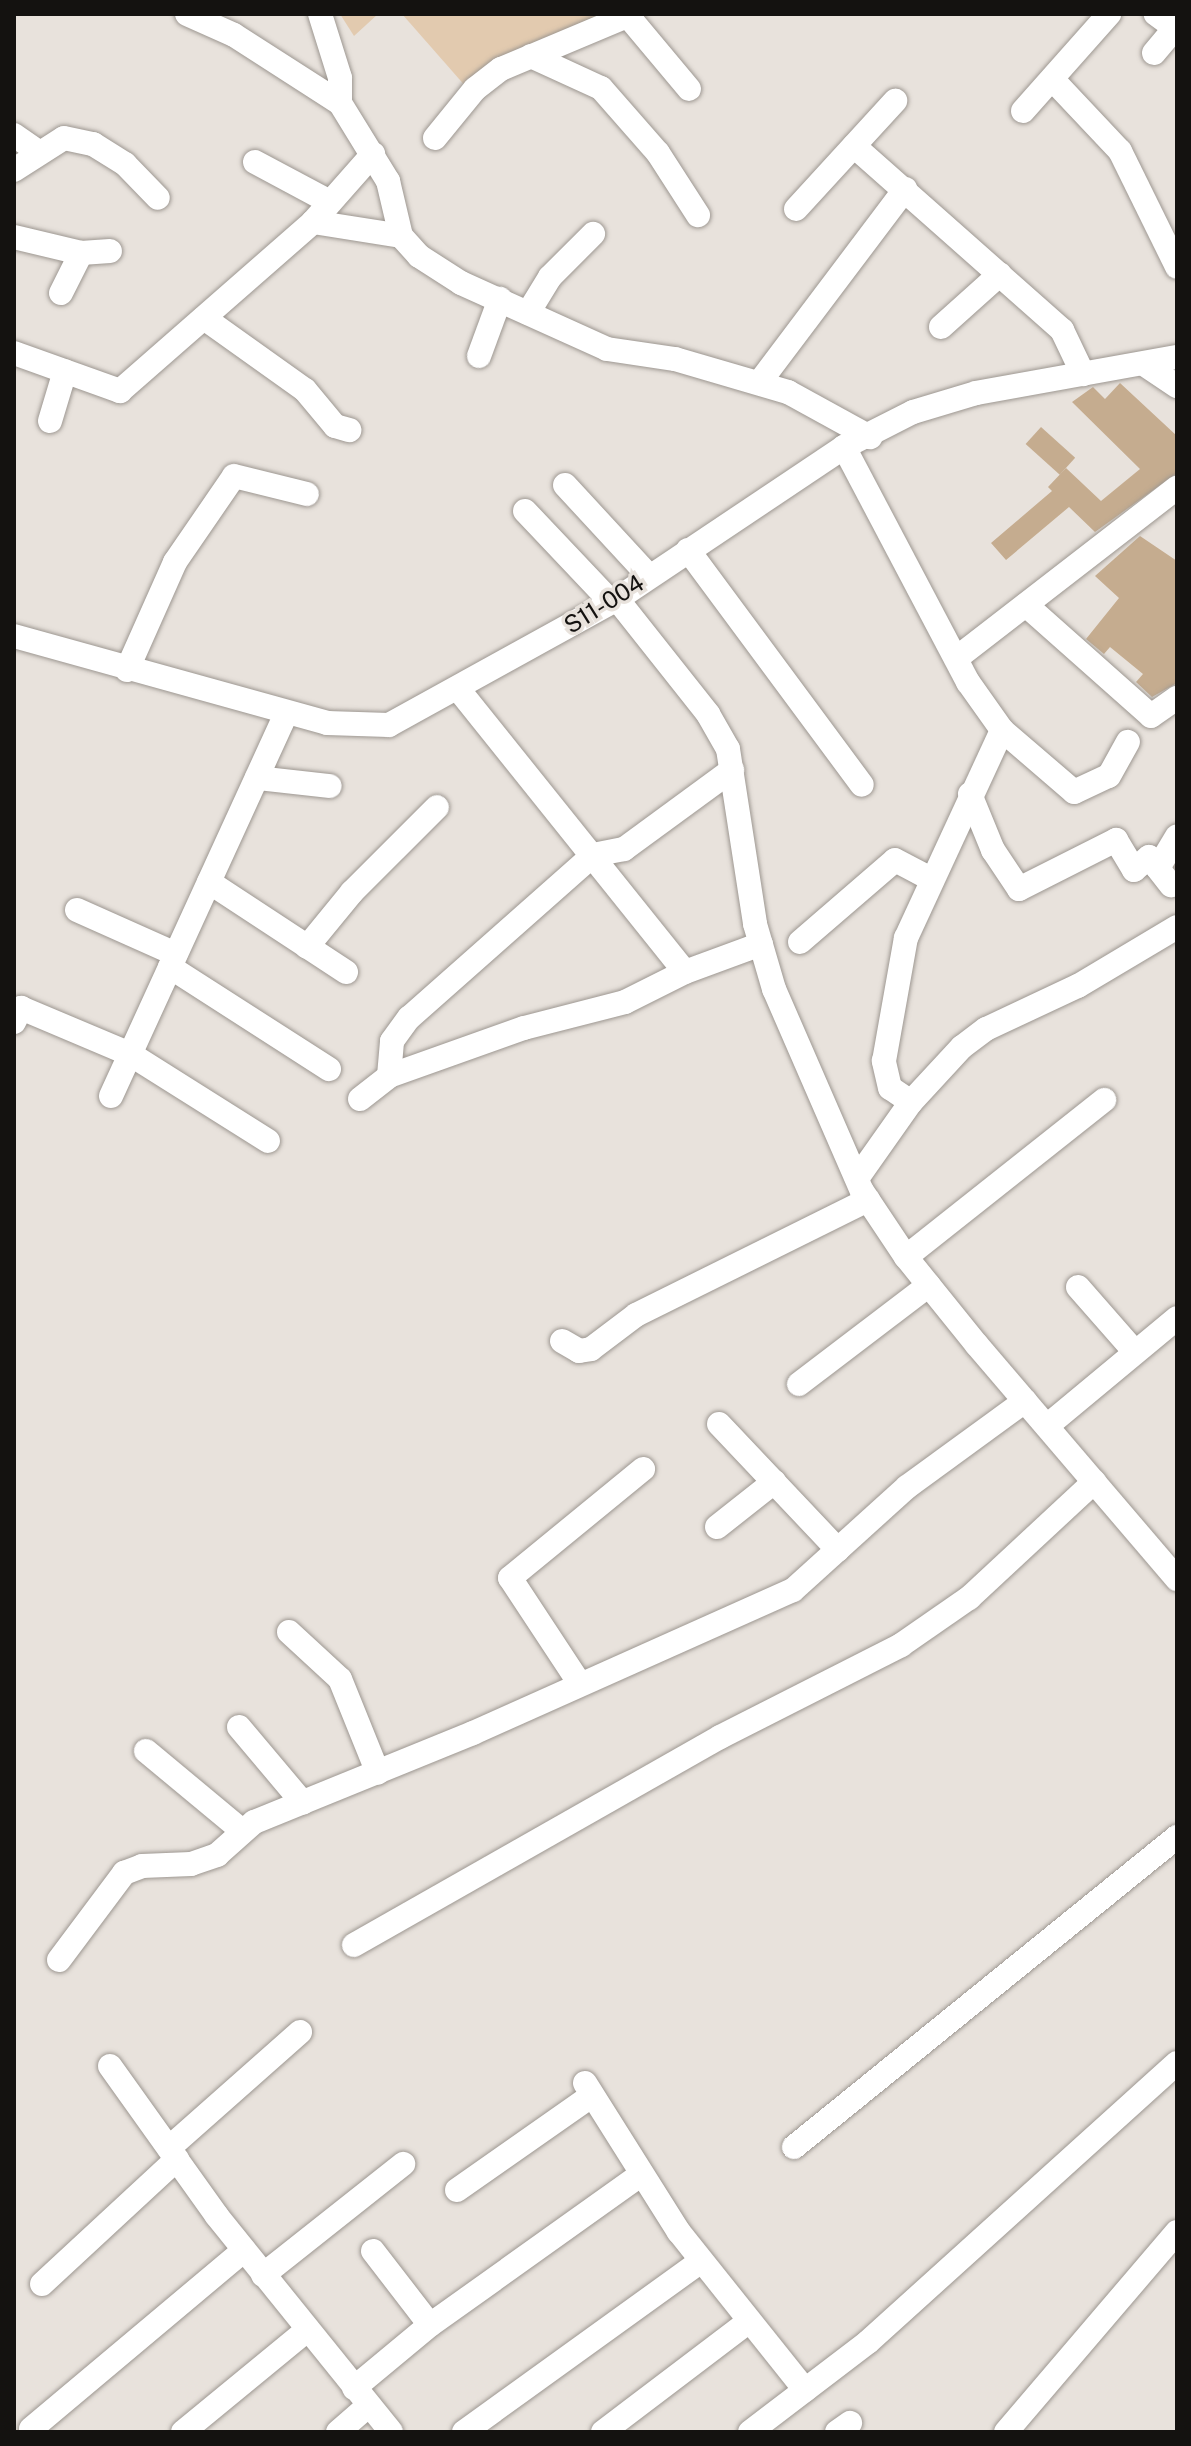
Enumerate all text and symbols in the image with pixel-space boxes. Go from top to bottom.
street label: S11-004 [559,568,649,640]

